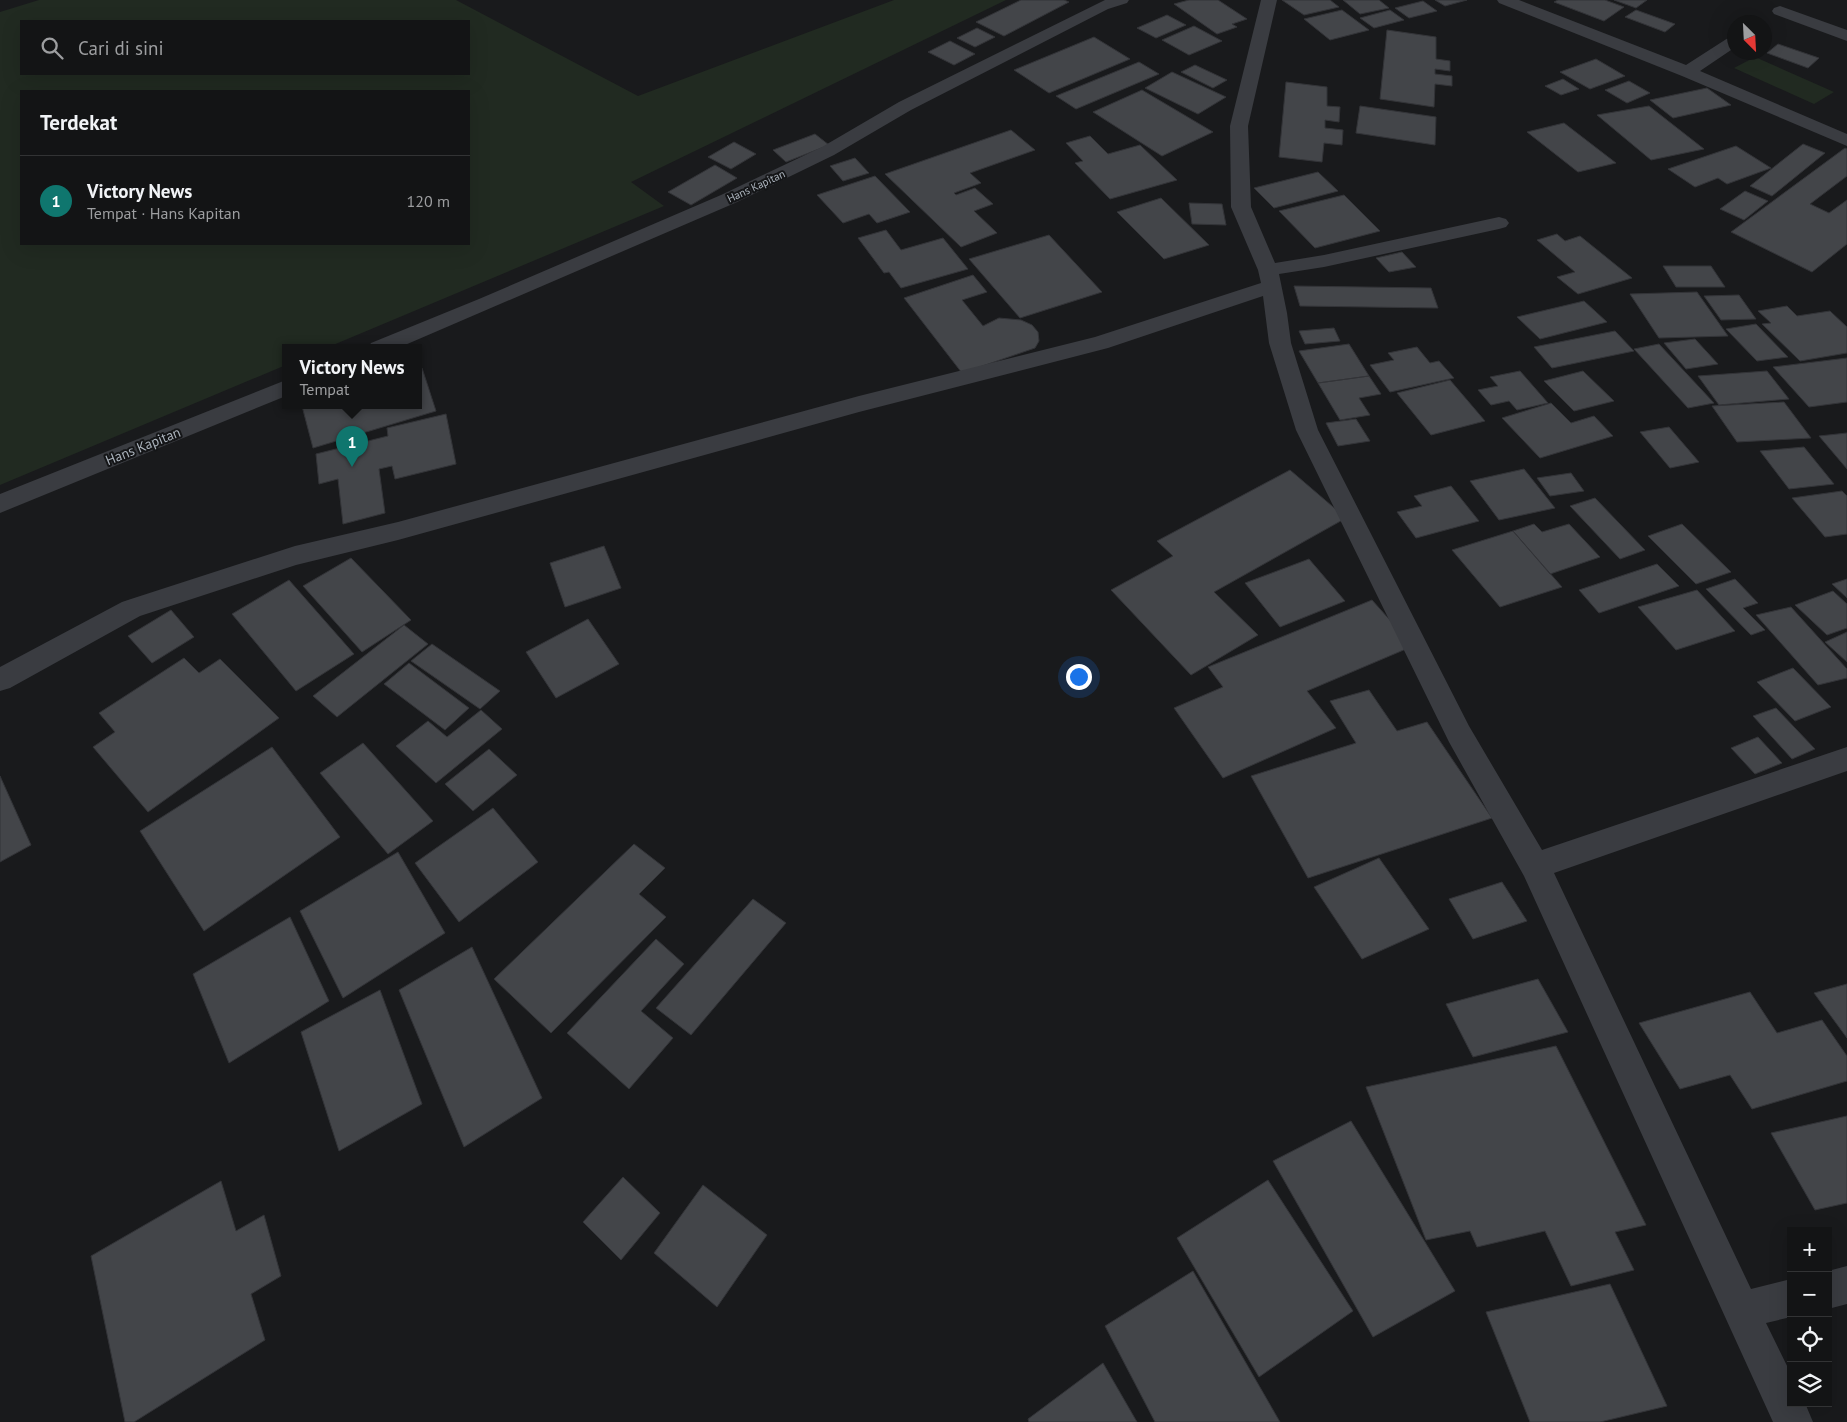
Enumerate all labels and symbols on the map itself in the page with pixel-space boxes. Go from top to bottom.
north arrow [1727,15,1772,60]
street label: Hans Kapitan [725,166,787,206]
street label: Hans Kapitan [103,423,183,469]
pin: 1 [336,426,368,467]
your location [1066,664,1092,690]

